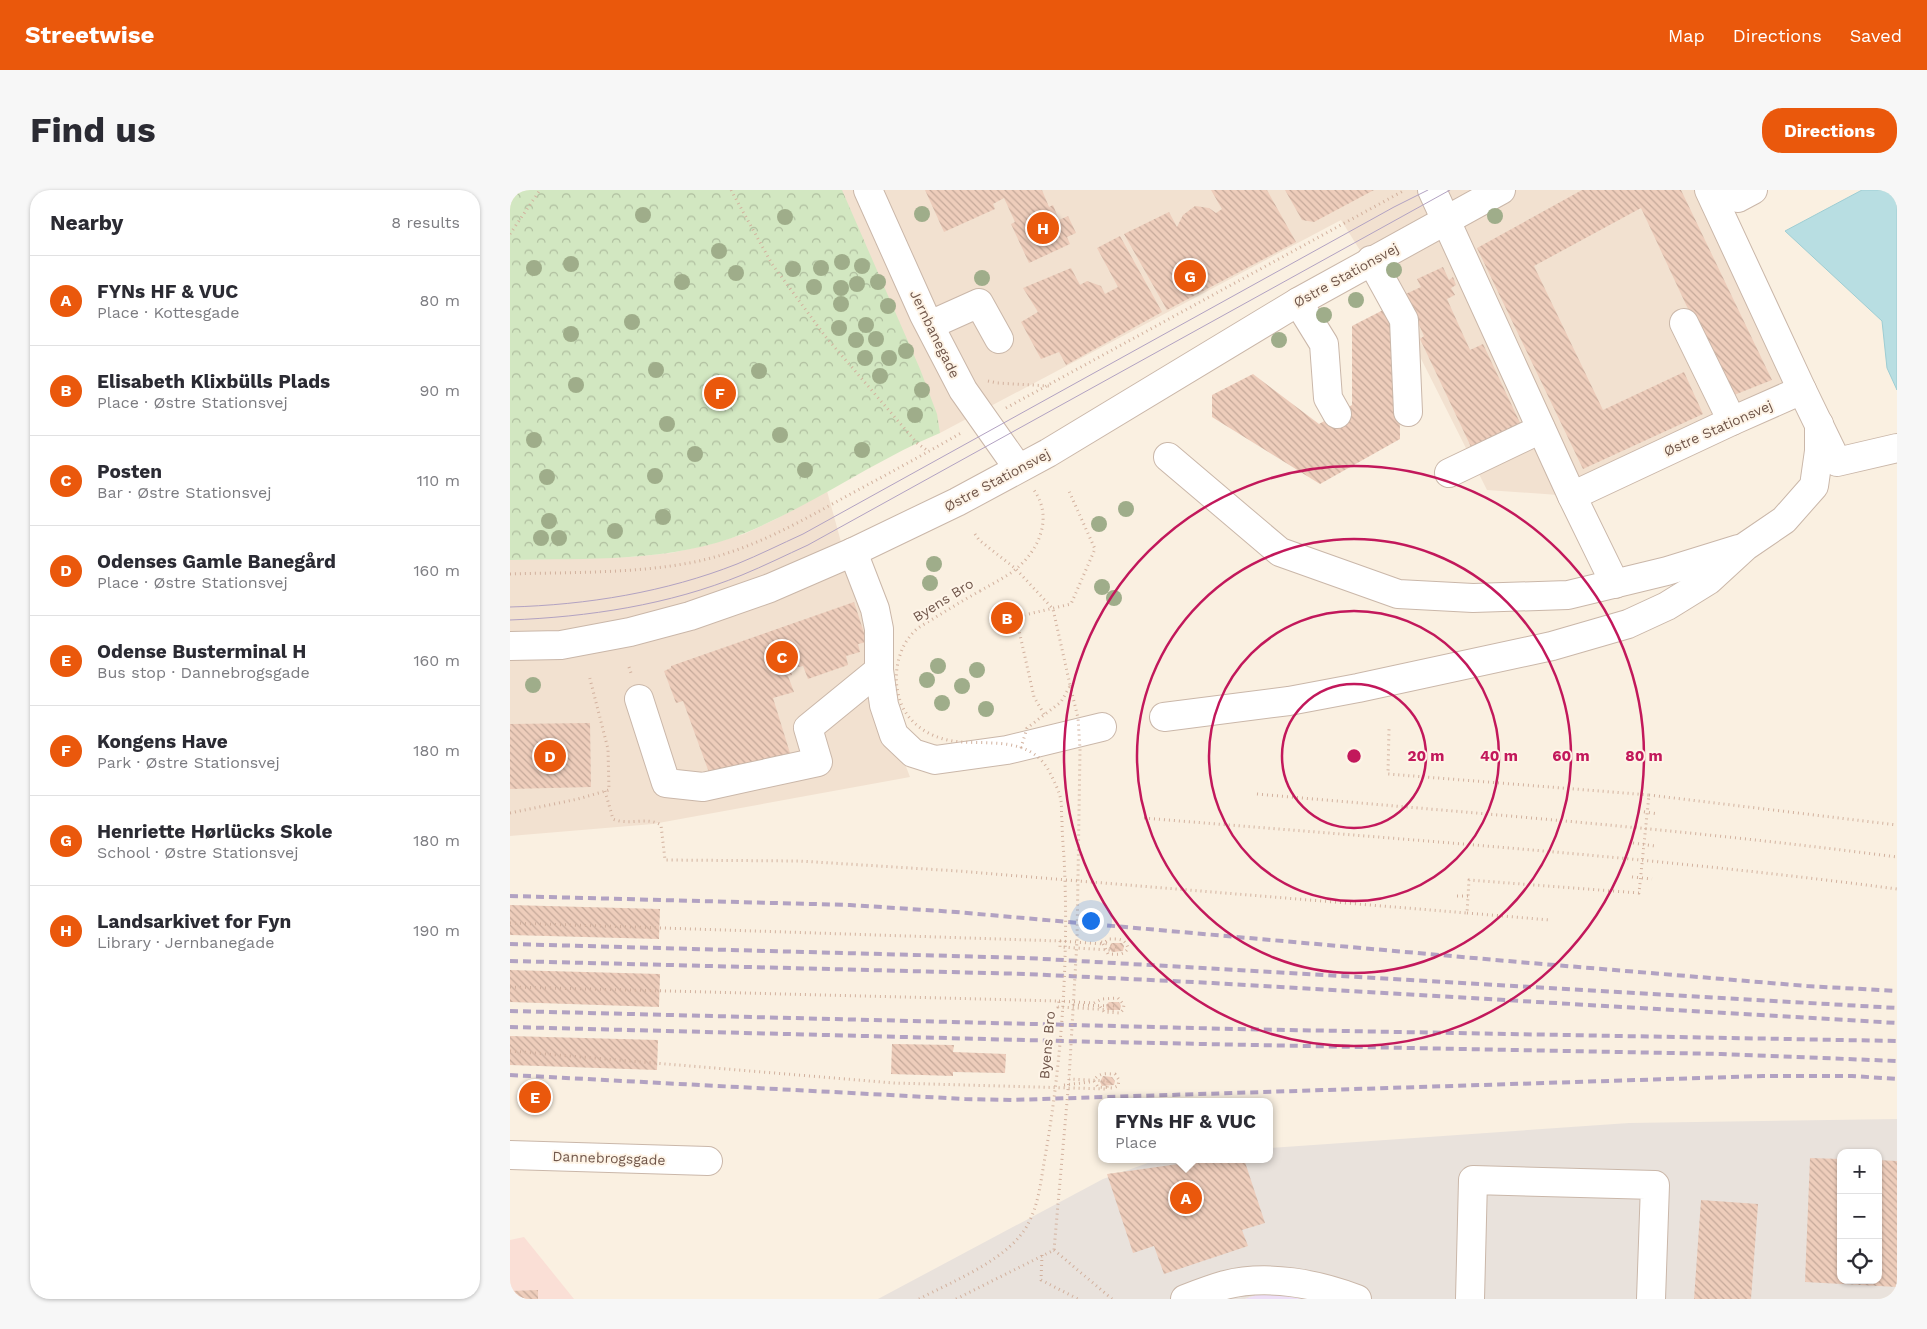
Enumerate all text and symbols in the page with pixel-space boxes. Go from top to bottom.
text: Streetwise [25,21,154,49]
text: Map [1668,25,1705,46]
text: Directions [1733,25,1822,46]
text: Saved [1850,25,1902,46]
button: Directions [1762,108,1897,153]
text: Find us [30,109,156,151]
pin: H [1027,209,1059,247]
text: Nearby [50,210,123,235]
text: 8 results [391,213,460,232]
street label: Østre Stationsvej [1291,240,1401,310]
pin: G [1174,257,1206,295]
text: FYNs HF & VUC [97,280,238,303]
street label: Jernbanegade [907,287,963,381]
text: A [61,291,71,310]
text: 80 m [419,291,460,310]
text: Place · Kottesgade [97,303,240,322]
text: Elisabeth Klixbülls Plads [97,370,330,393]
pin: F [704,374,736,412]
text: B [61,381,71,400]
text: 90 m [419,381,460,400]
text: Place · Østre Stationsvej [97,393,288,412]
street label: Østre Stationsvej [1661,397,1775,459]
street label: Østre Stationsvej [941,445,1053,515]
text: Posten [97,460,162,483]
text: C [61,471,71,490]
text: 110 m [417,471,460,490]
text: Bar · Østre Stationsvej [97,483,271,502]
text: Odenses Gamle Banegård [97,550,336,573]
text: D [60,561,72,580]
text: 160 m [413,561,460,580]
text: Place · Østre Stationsvej [97,573,288,592]
street label: Byens Bro [910,575,976,625]
pin: B [991,599,1023,637]
pin: C [766,638,798,676]
text: Odense Busterminal H [97,640,306,663]
text: E [61,651,71,670]
text: 160 m [413,651,460,670]
text: Bus stop · Dannebrogsgade [97,663,310,682]
text: Kongens Have [97,730,228,753]
pin: D [534,737,566,775]
text: F [61,741,71,760]
text: 180 m [413,741,460,760]
centre of rings [1345,747,1363,765]
text: 20 m [1407,747,1445,765]
text: 40 m [1480,747,1518,765]
text: 60 m [1552,747,1590,765]
text: 80 m [1625,747,1663,765]
text: Park · Østre Stationsvej [97,753,280,772]
text: Henriette Hørlücks Skole [97,820,333,843]
text: G [60,831,72,850]
text: 180 m [413,831,460,850]
text: School · Østre Stationsvej [97,843,298,862]
your location [1078,908,1104,934]
text: Landsarkivet for Fyn [97,910,291,933]
text: H [60,921,72,940]
text: 190 m [413,921,460,940]
text: Library · Jernbanegade [97,933,274,952]
street label: Byens Bro [1036,1010,1058,1080]
pin: E [519,1078,551,1116]
popup [1098,1098,1273,1163]
text: FYNs HF & VUC [1115,1110,1256,1133]
text: Place [1115,1133,1157,1152]
street label: Dannebrogsgade [552,1148,666,1168]
map controls [1837,1149,1882,1284]
button: + [1837,1149,1882,1194]
pin: A [1170,1179,1202,1217]
button: − [1837,1194,1882,1239]
button: locate [1837,1239,1882,1284]

